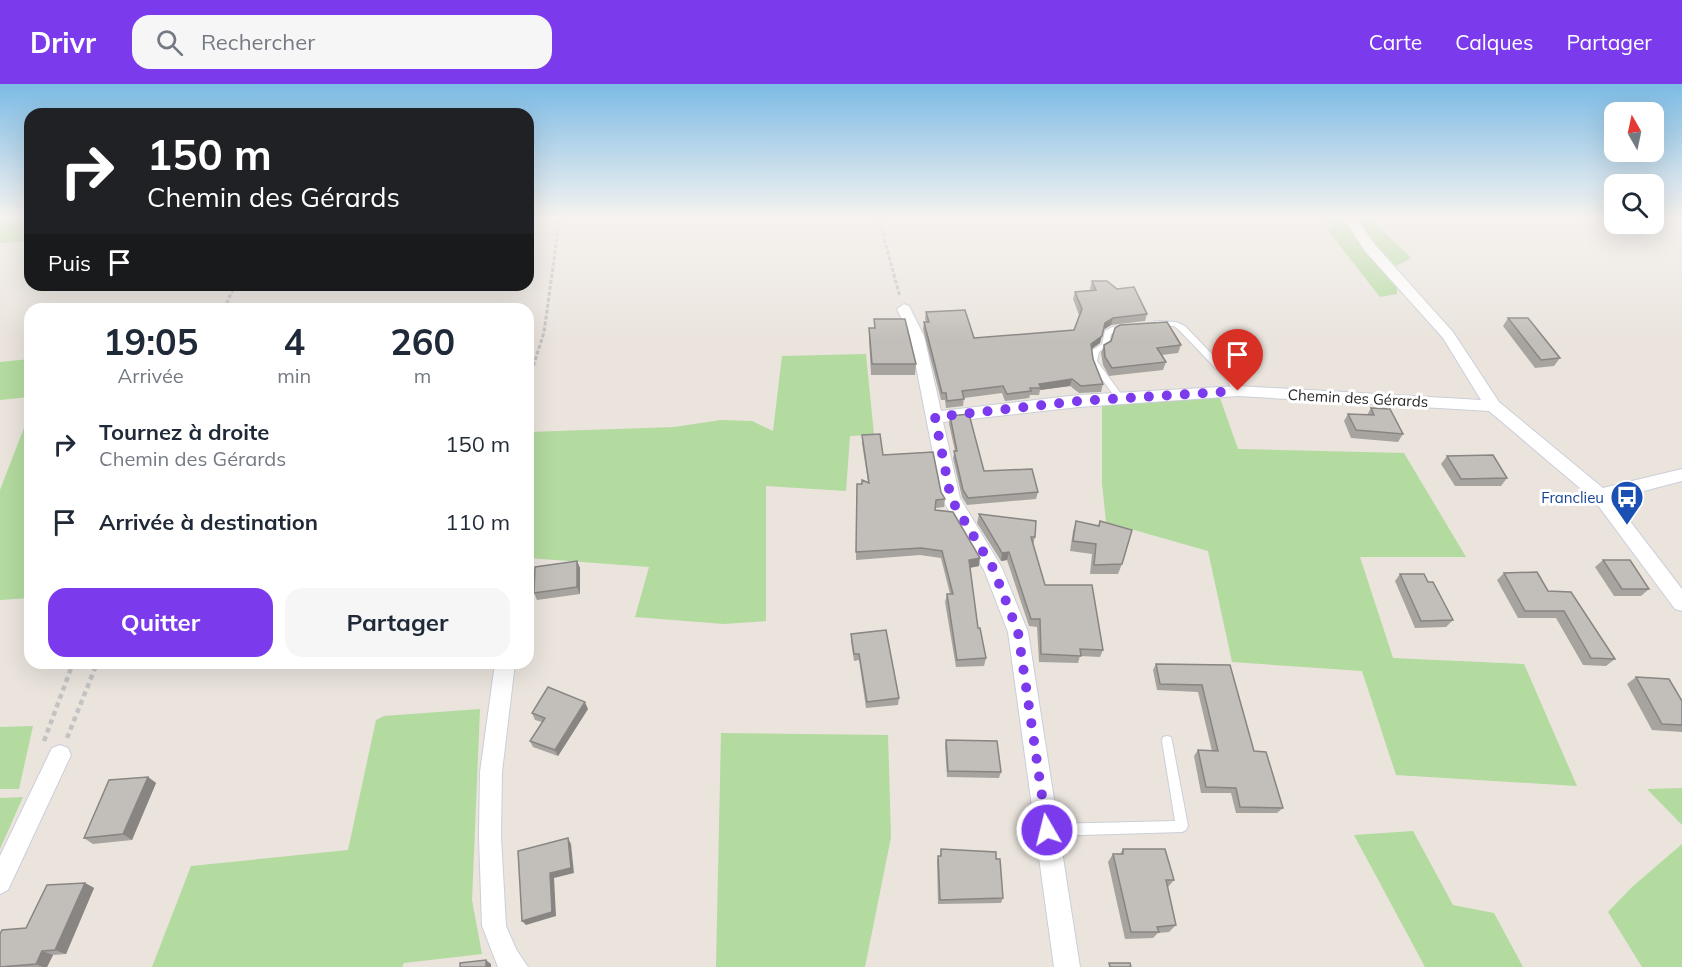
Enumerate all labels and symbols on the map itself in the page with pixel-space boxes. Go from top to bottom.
north arrow [1604,102,1664,162]
pin [1212,329,1263,391]
street label: Chemin des Gérards [1287,385,1429,411]
bus stop icon: Franclieu [1609,479,1645,526]
place label: Franclieu [1541,488,1604,507]
position arrow [1015,798,1079,862]

